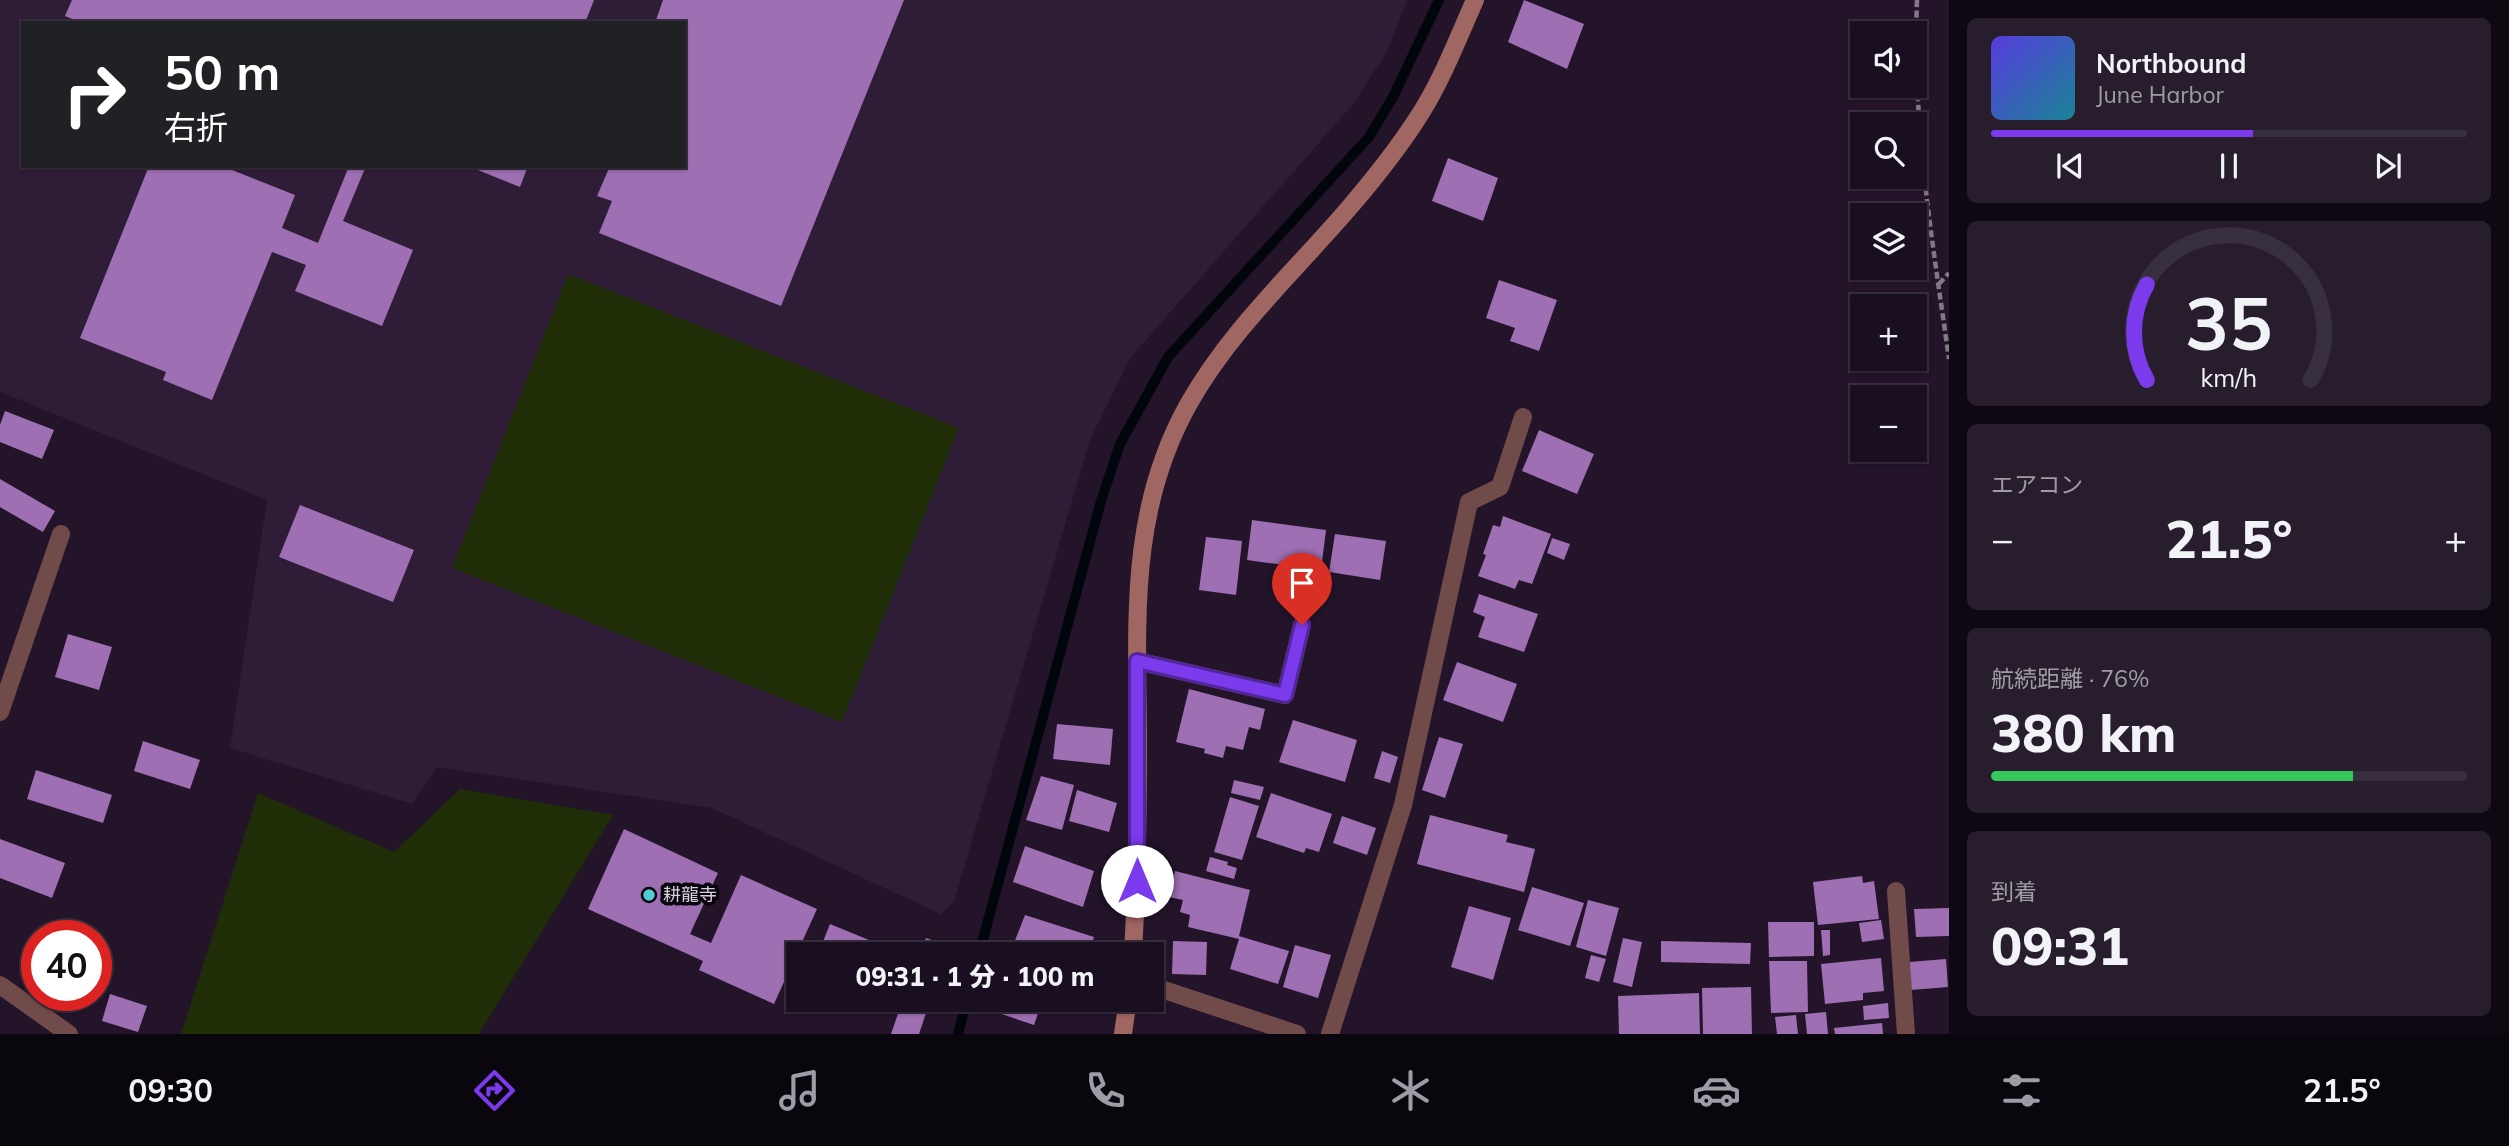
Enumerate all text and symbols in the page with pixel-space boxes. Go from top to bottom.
map controls [1850,21,1927,462]
button: sound [1850,21,1927,98]
text: 50 m [164,41,280,102]
text: Northbound [2096,47,2246,80]
icon: right [49,49,140,140]
text: June Harbor [2096,80,2224,109]
text: 右折 [164,107,228,147]
button: search [1850,112,1927,189]
icon: previous [2051,147,2089,185]
icon: pause [2210,147,2248,185]
icon: next [2369,147,2407,185]
button: layers [1850,203,1927,280]
text: 35 [2185,277,2273,368]
button: + [1850,294,1927,371]
text: km/h [2201,362,2257,393]
button: − [1850,385,1927,462]
text: エアコン [1991,470,2083,499]
text: 21.5° [2165,506,2293,571]
text: − [1991,515,2014,563]
text: + [2444,515,2467,563]
pin [1272,553,1332,625]
icon: arrive [1283,564,1321,602]
text: 航続距離 · 76% [1991,664,2149,693]
text: 380 km [1991,700,2176,765]
position arrow [1100,844,1174,918]
text: 到着 [1991,877,2037,906]
place label: 耕龍寺 [663,883,717,906]
marker: 耕龍寺 [641,887,657,903]
text: 09:31 [1991,913,2129,978]
speed limit sign: 40 [21,920,112,1011]
text: 09:31 · 1 分 · 100 m [856,960,1094,993]
icon: directions [470,1066,519,1115]
icon: music [775,1066,824,1115]
icon: phone [1081,1066,1130,1115]
icon: climate [1386,1066,1435,1115]
icon: car [1692,1066,1741,1115]
icon: filters [1997,1066,2046,1115]
text: 09:30 [128,1070,213,1110]
text: 21.5° [2303,1070,2381,1110]

